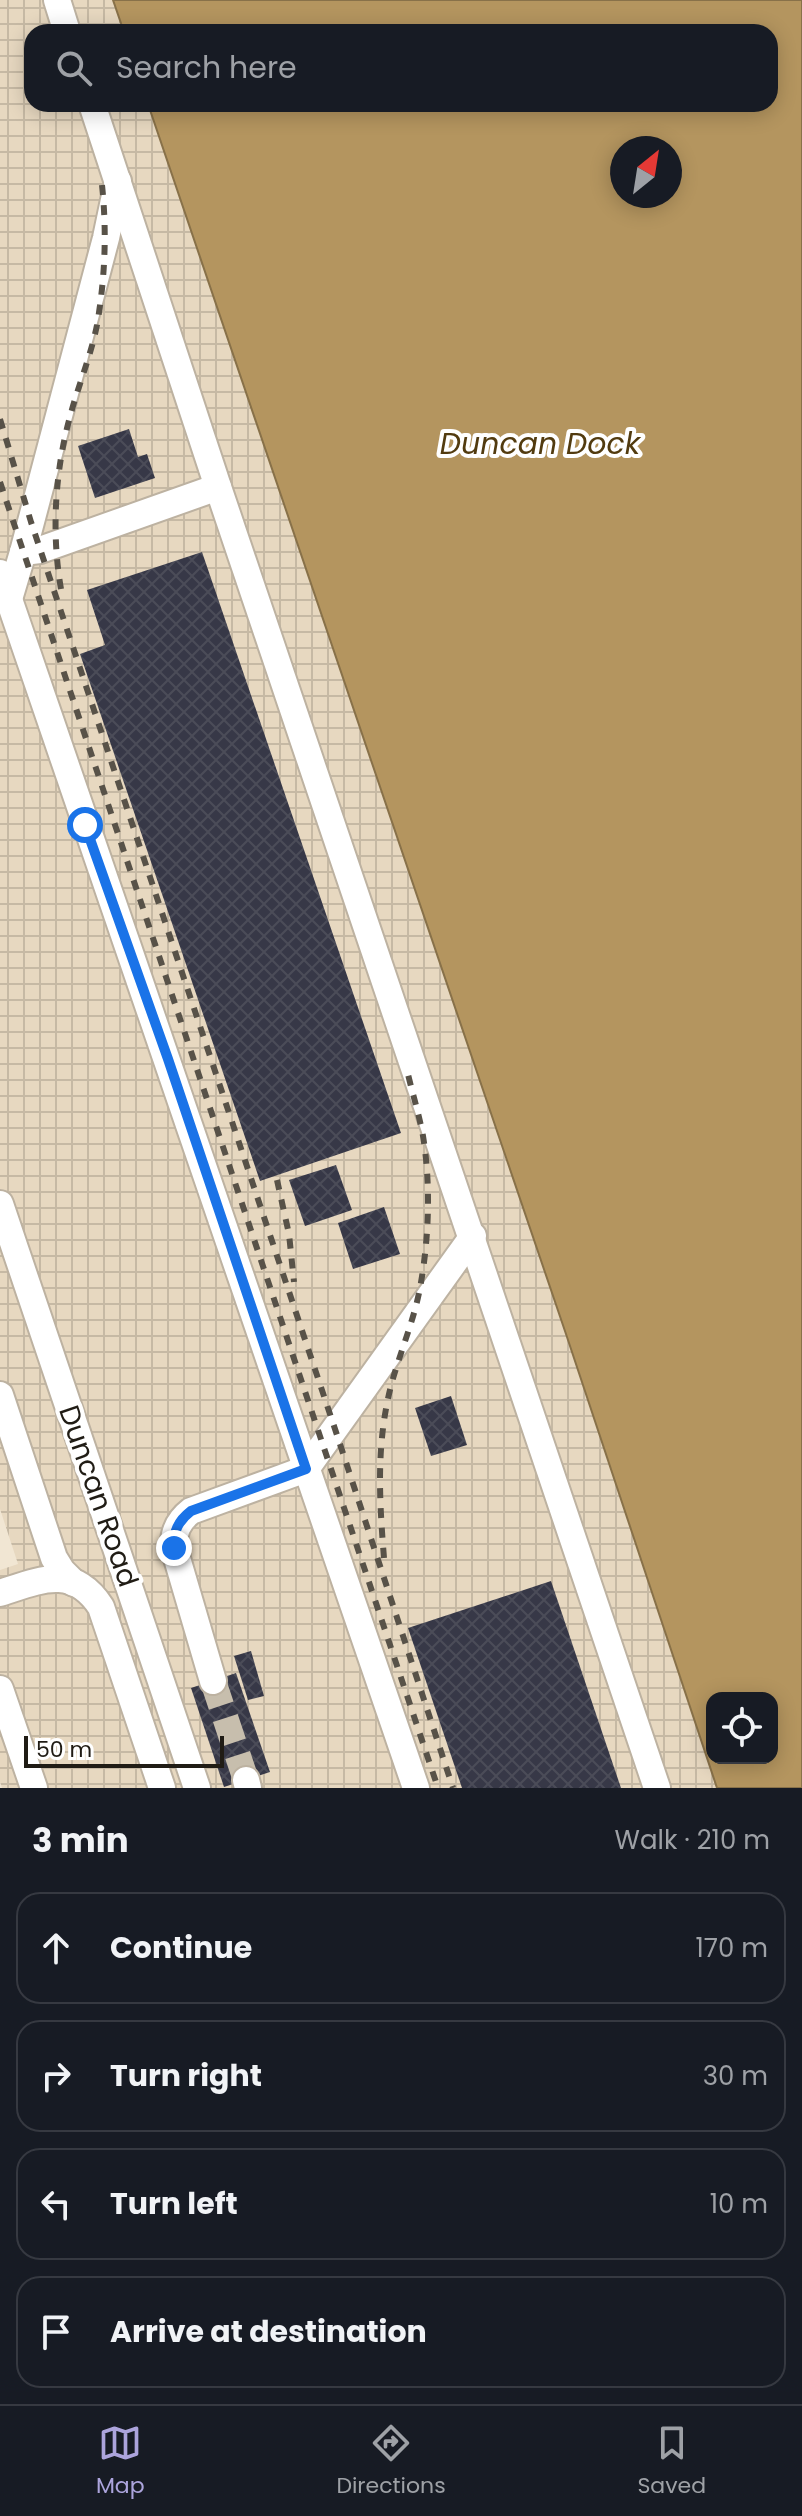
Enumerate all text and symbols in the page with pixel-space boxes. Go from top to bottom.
search box [24,24,778,112]
icon: search [52,46,96,90]
text: Search here [116,46,297,89]
north arrow [610,136,682,208]
water label: Duncan Dock [440,422,642,465]
route start [67,807,103,843]
street label: Duncan Road [49,1400,148,1592]
route end [156,1530,192,1566]
map controls [706,1692,778,1764]
button: locate [706,1692,778,1764]
scale bar [24,1732,224,1768]
text: 50 m [36,1734,92,1765]
text: 3 min [32,1816,129,1864]
text: Walk · 210 m [615,1822,770,1858]
icon: ahead [34,1926,78,1970]
text: Continue [110,1926,252,1969]
text: 170 m [695,1930,768,1966]
icon: right [34,2054,78,2098]
text: Turn right [110,2054,262,2097]
text: 30 m [703,2058,768,2094]
icon: left [34,2182,78,2226]
text: Turn left [110,2182,238,2225]
text: 10 m [710,2186,768,2222]
icon: arrive [34,2310,78,2354]
text: Arrive at destination [110,2310,427,2353]
tab: Map [96,2421,145,2502]
tab: Directions [336,2421,446,2502]
tab: Saved [637,2421,706,2502]

